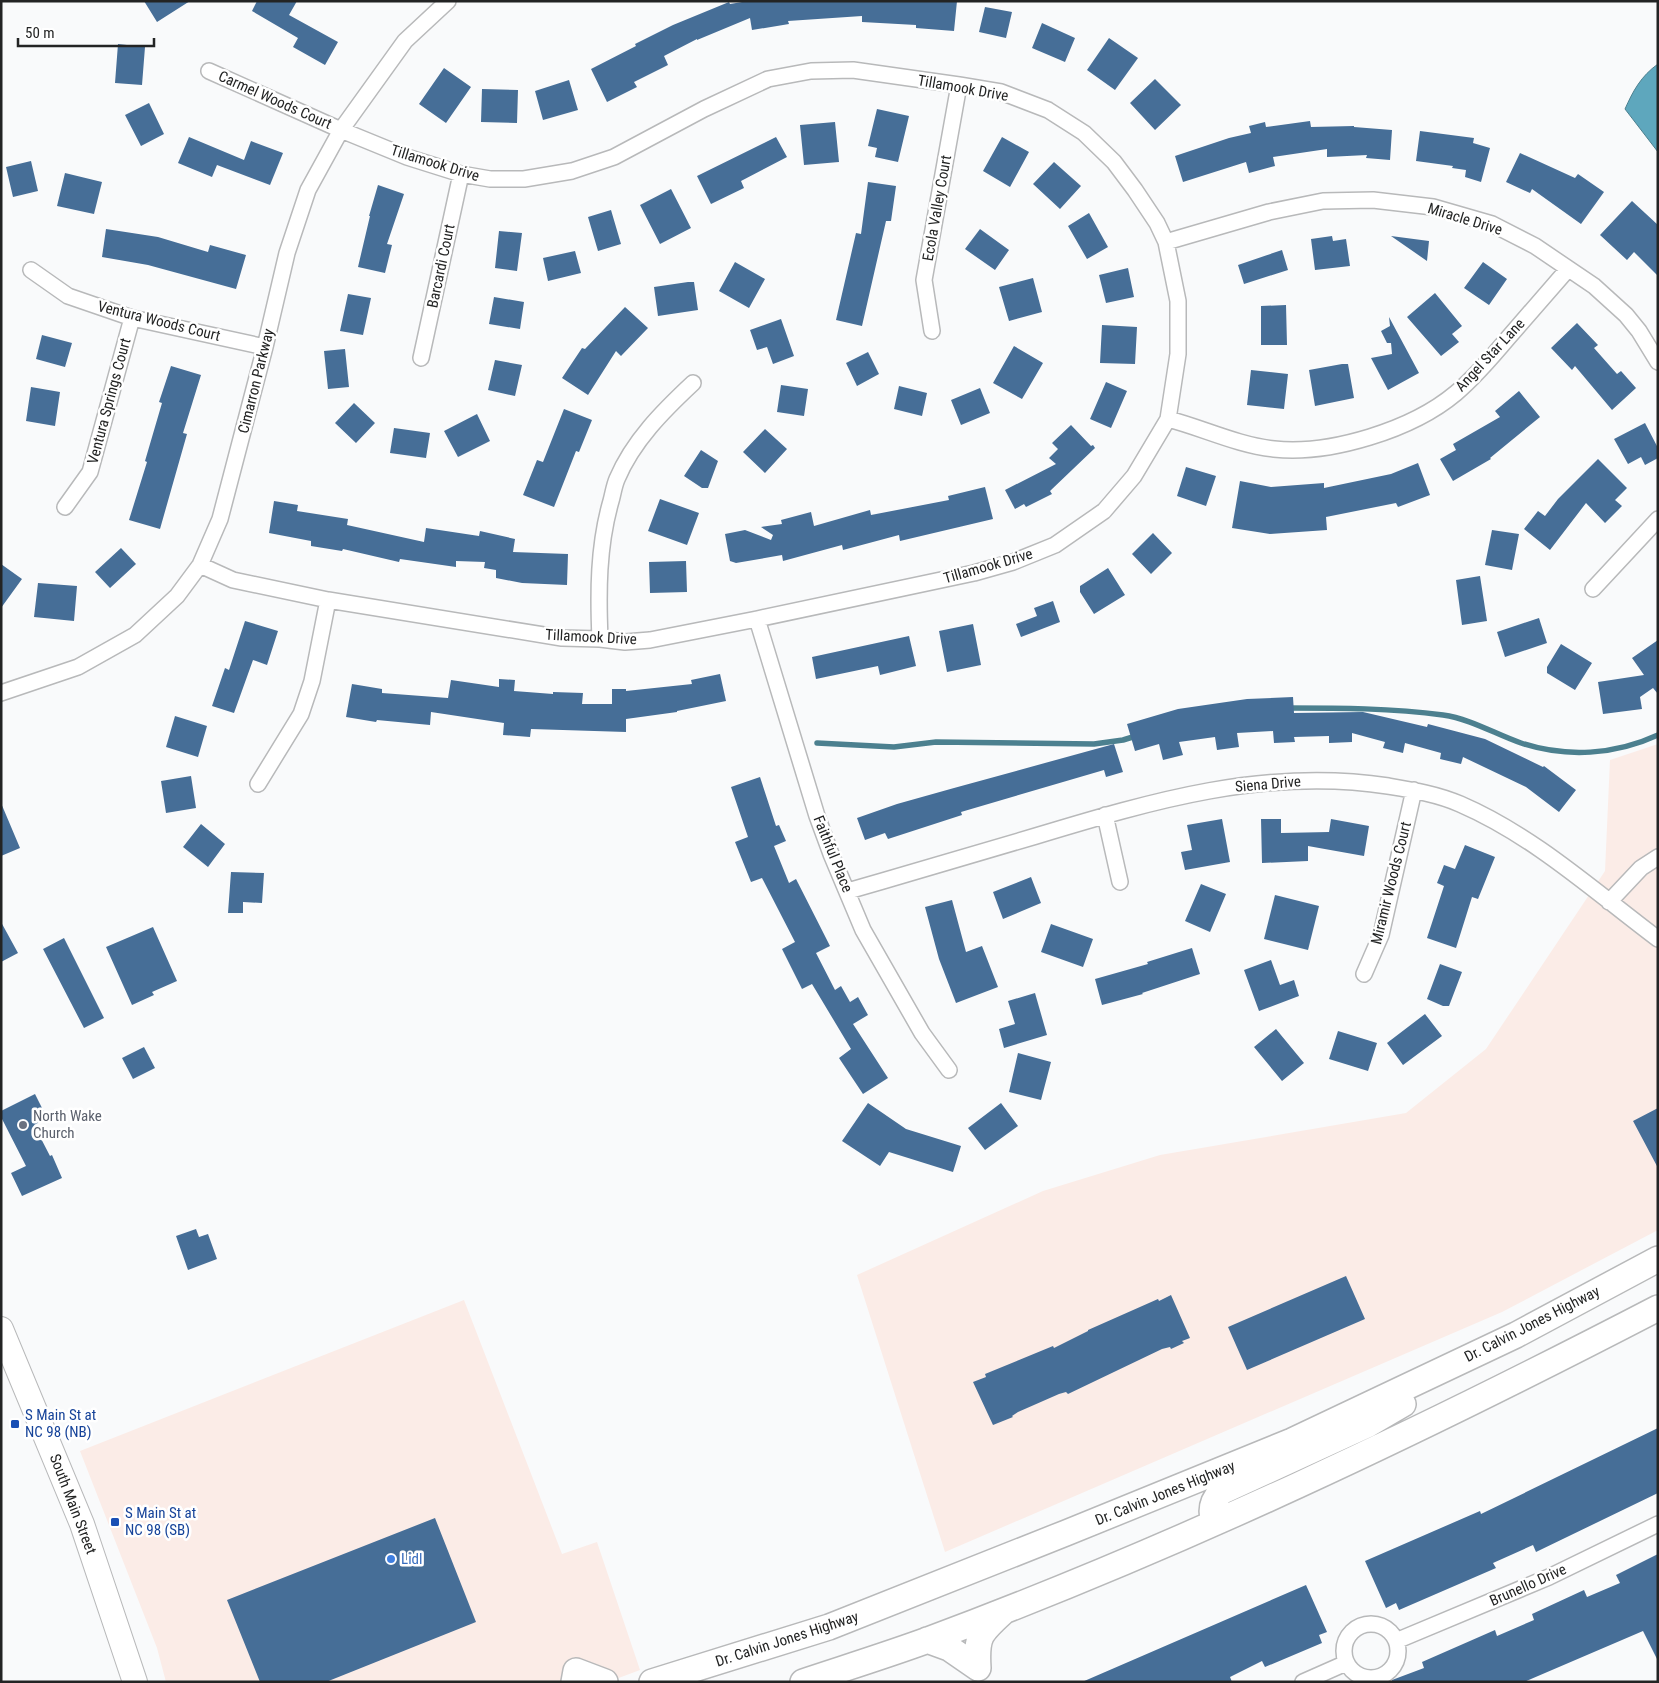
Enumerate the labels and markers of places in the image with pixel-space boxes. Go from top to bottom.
place label: North Wake Church [33,1107,102,1142]
marker: North Wake Church [17,1119,29,1131]
place label: S Main St at NC 98 (NB) [25,1406,96,1441]
marker: S Main St at NC 98 (NB) [9,1418,21,1430]
place label: S Main St at NC 98 (SB) [125,1504,196,1539]
marker: S Main St at NC 98 (SB) [109,1516,121,1528]
place label: Lidl [401,1550,422,1568]
marker: Lidl [385,1553,397,1565]

